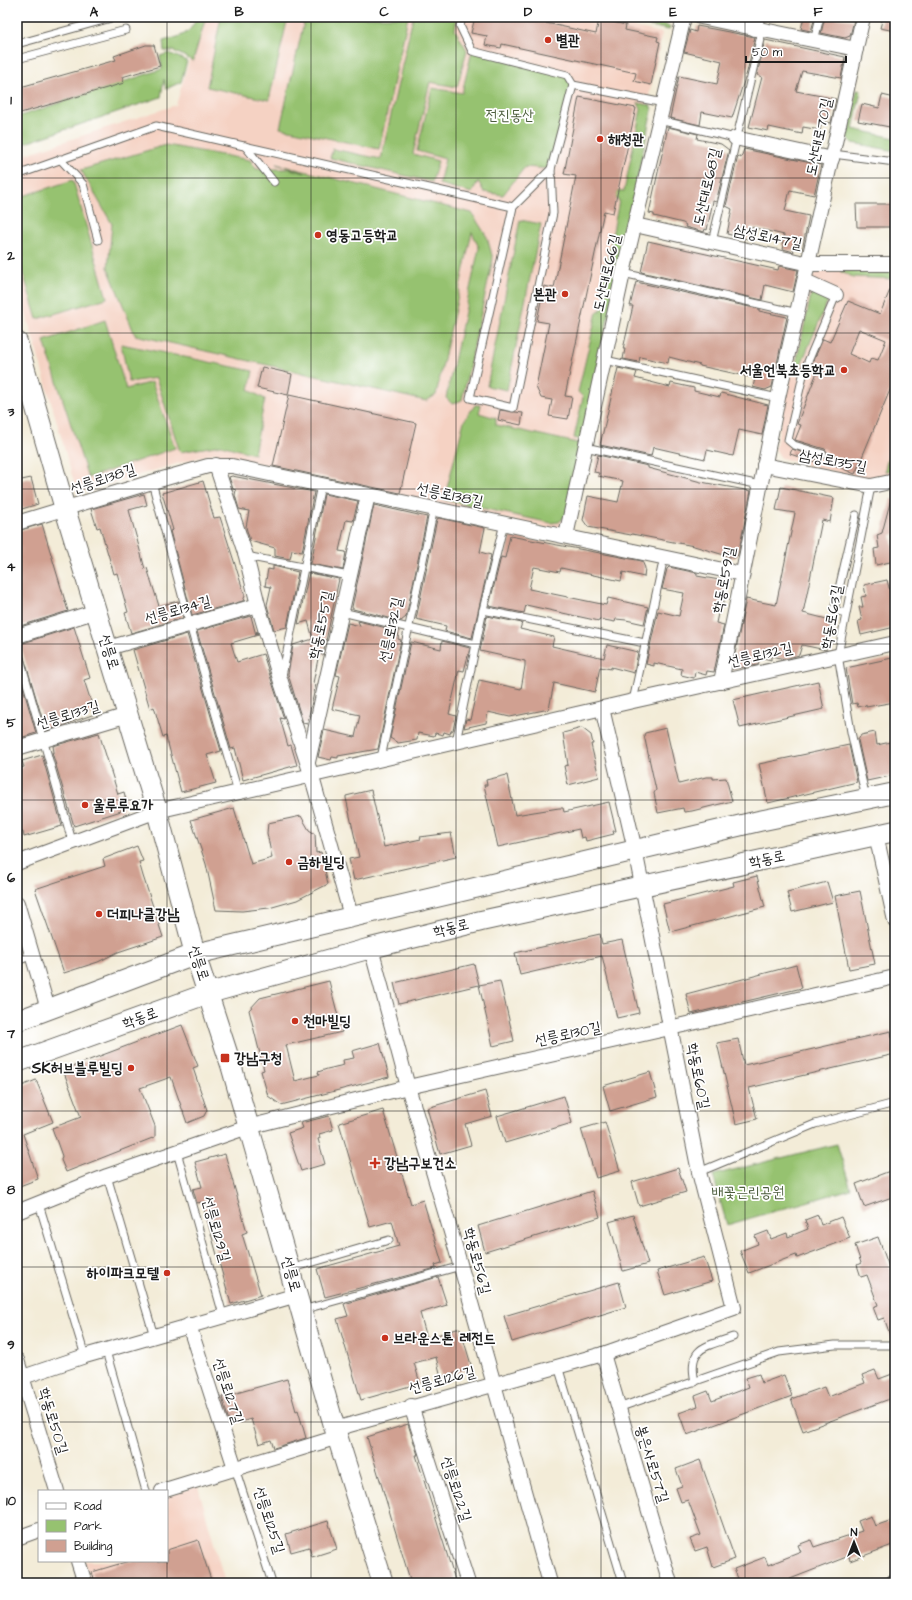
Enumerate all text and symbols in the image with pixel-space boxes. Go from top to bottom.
text: A [90,3,99,21]
text: B [234,3,244,21]
text: C [379,3,389,21]
text: D [524,3,533,21]
text: E [669,3,677,21]
text: F [813,3,823,21]
place label: 별관 [556,30,580,51]
marker: 별관 [543,35,553,45]
scale bar [746,38,846,64]
text: 50 m [752,44,783,61]
text: 1 [10,91,12,109]
street label: 도산대로70길 [801,96,837,178]
park label: 전진동산 [486,105,534,126]
place label: 해청관 [608,129,644,150]
marker: 해청관 [595,134,605,144]
street label: 도산대로68길 [688,146,726,228]
street label: 삼성로147길 [732,219,804,255]
place label: 영동고등학교 [326,225,398,246]
marker: 영동고등학교 [313,230,323,240]
street label: 도산대로66길 [588,232,626,314]
text: 2 [6,247,15,265]
place label: 본관 [533,284,557,305]
marker: 본관 [560,289,570,299]
place label: 서울언북초등학교 [739,360,836,381]
marker: 서울언북초등학교 [839,365,849,375]
text: 3 [7,403,15,421]
street label: 삼성로135길 [797,444,869,478]
street label: 선릉로138길 [68,459,138,499]
street label: 선릉로138길 [415,478,485,512]
street label: 학동로59길 [707,545,741,615]
text: 4 [7,558,16,576]
street label: 학동로63길 [816,583,848,651]
street label: 학동로55길 [304,589,338,661]
street label: 선릉로134길 [142,591,214,629]
street label: 선릉로132길 [374,595,408,665]
street label: 선릉로 [94,632,124,672]
street label: 선릉로132길 [725,637,795,673]
street label: 선릉로133길 [34,695,102,735]
text: 5 [6,714,16,732]
place label: 울루루요가 [93,795,154,816]
marker: 울루루요가 [80,800,90,810]
street label: 학동로 [747,845,787,873]
place label: 금하빌딩 [297,852,345,873]
marker: 금하빌딩 [284,857,294,867]
text: 6 [7,869,16,887]
place label: 더피나클강남 [107,904,179,925]
marker: 더피나클강남 [94,909,104,919]
street label: 학동로 [431,913,471,943]
street label: 선릉로 [183,943,215,983]
street label: 학동로 [119,1002,161,1034]
place label: 천마빌딩 [303,1011,351,1032]
marker: 천마빌딩 [290,1016,300,1026]
street label: 선릉로130길 [533,1017,603,1051]
text: 7 [6,1025,16,1043]
street label: 학동로60길 [681,1041,715,1111]
place label: 강남구청 [234,1048,282,1069]
marker: 강남구청 [219,1052,231,1064]
place label: SK허브블루빌딩 [31,1058,123,1079]
marker: SK허브블루빌딩 [126,1063,136,1073]
place label: 강남구보건소 [384,1153,456,1174]
marker: 강남구보건소 [369,1157,381,1169]
text: 8 [7,1181,16,1199]
park label: 배꽃근린공원 [712,1182,784,1203]
street label: 선릉로129길 [197,1194,235,1264]
street label: 학동로56길 [458,1225,496,1297]
street label: 선릉로 [276,1254,306,1294]
place label: 하이파크모텔 [87,1263,159,1284]
marker: 하이파크모텔 [162,1268,172,1278]
place label: 브라운스톤 레전드 [393,1328,496,1349]
marker: 브라운스톤 레전드 [380,1333,390,1343]
text: 9 [7,1336,15,1354]
street label: 선릉로127길 [208,1355,248,1427]
street label: 선릉로126길 [406,1361,478,1399]
street label: 학동로50길 [33,1385,73,1457]
street label: 봉은사로57길 [630,1423,674,1505]
street label: 선릉로122길 [436,1454,476,1524]
street label: 선릉로125길 [248,1484,290,1556]
legend [38,1490,168,1562]
text: 10 [6,1492,17,1510]
text: Road [74,1498,102,1515]
text: Park [74,1518,102,1535]
north arrow [834,1522,874,1562]
text: N [851,1525,858,1540]
text: Building [74,1538,112,1556]

